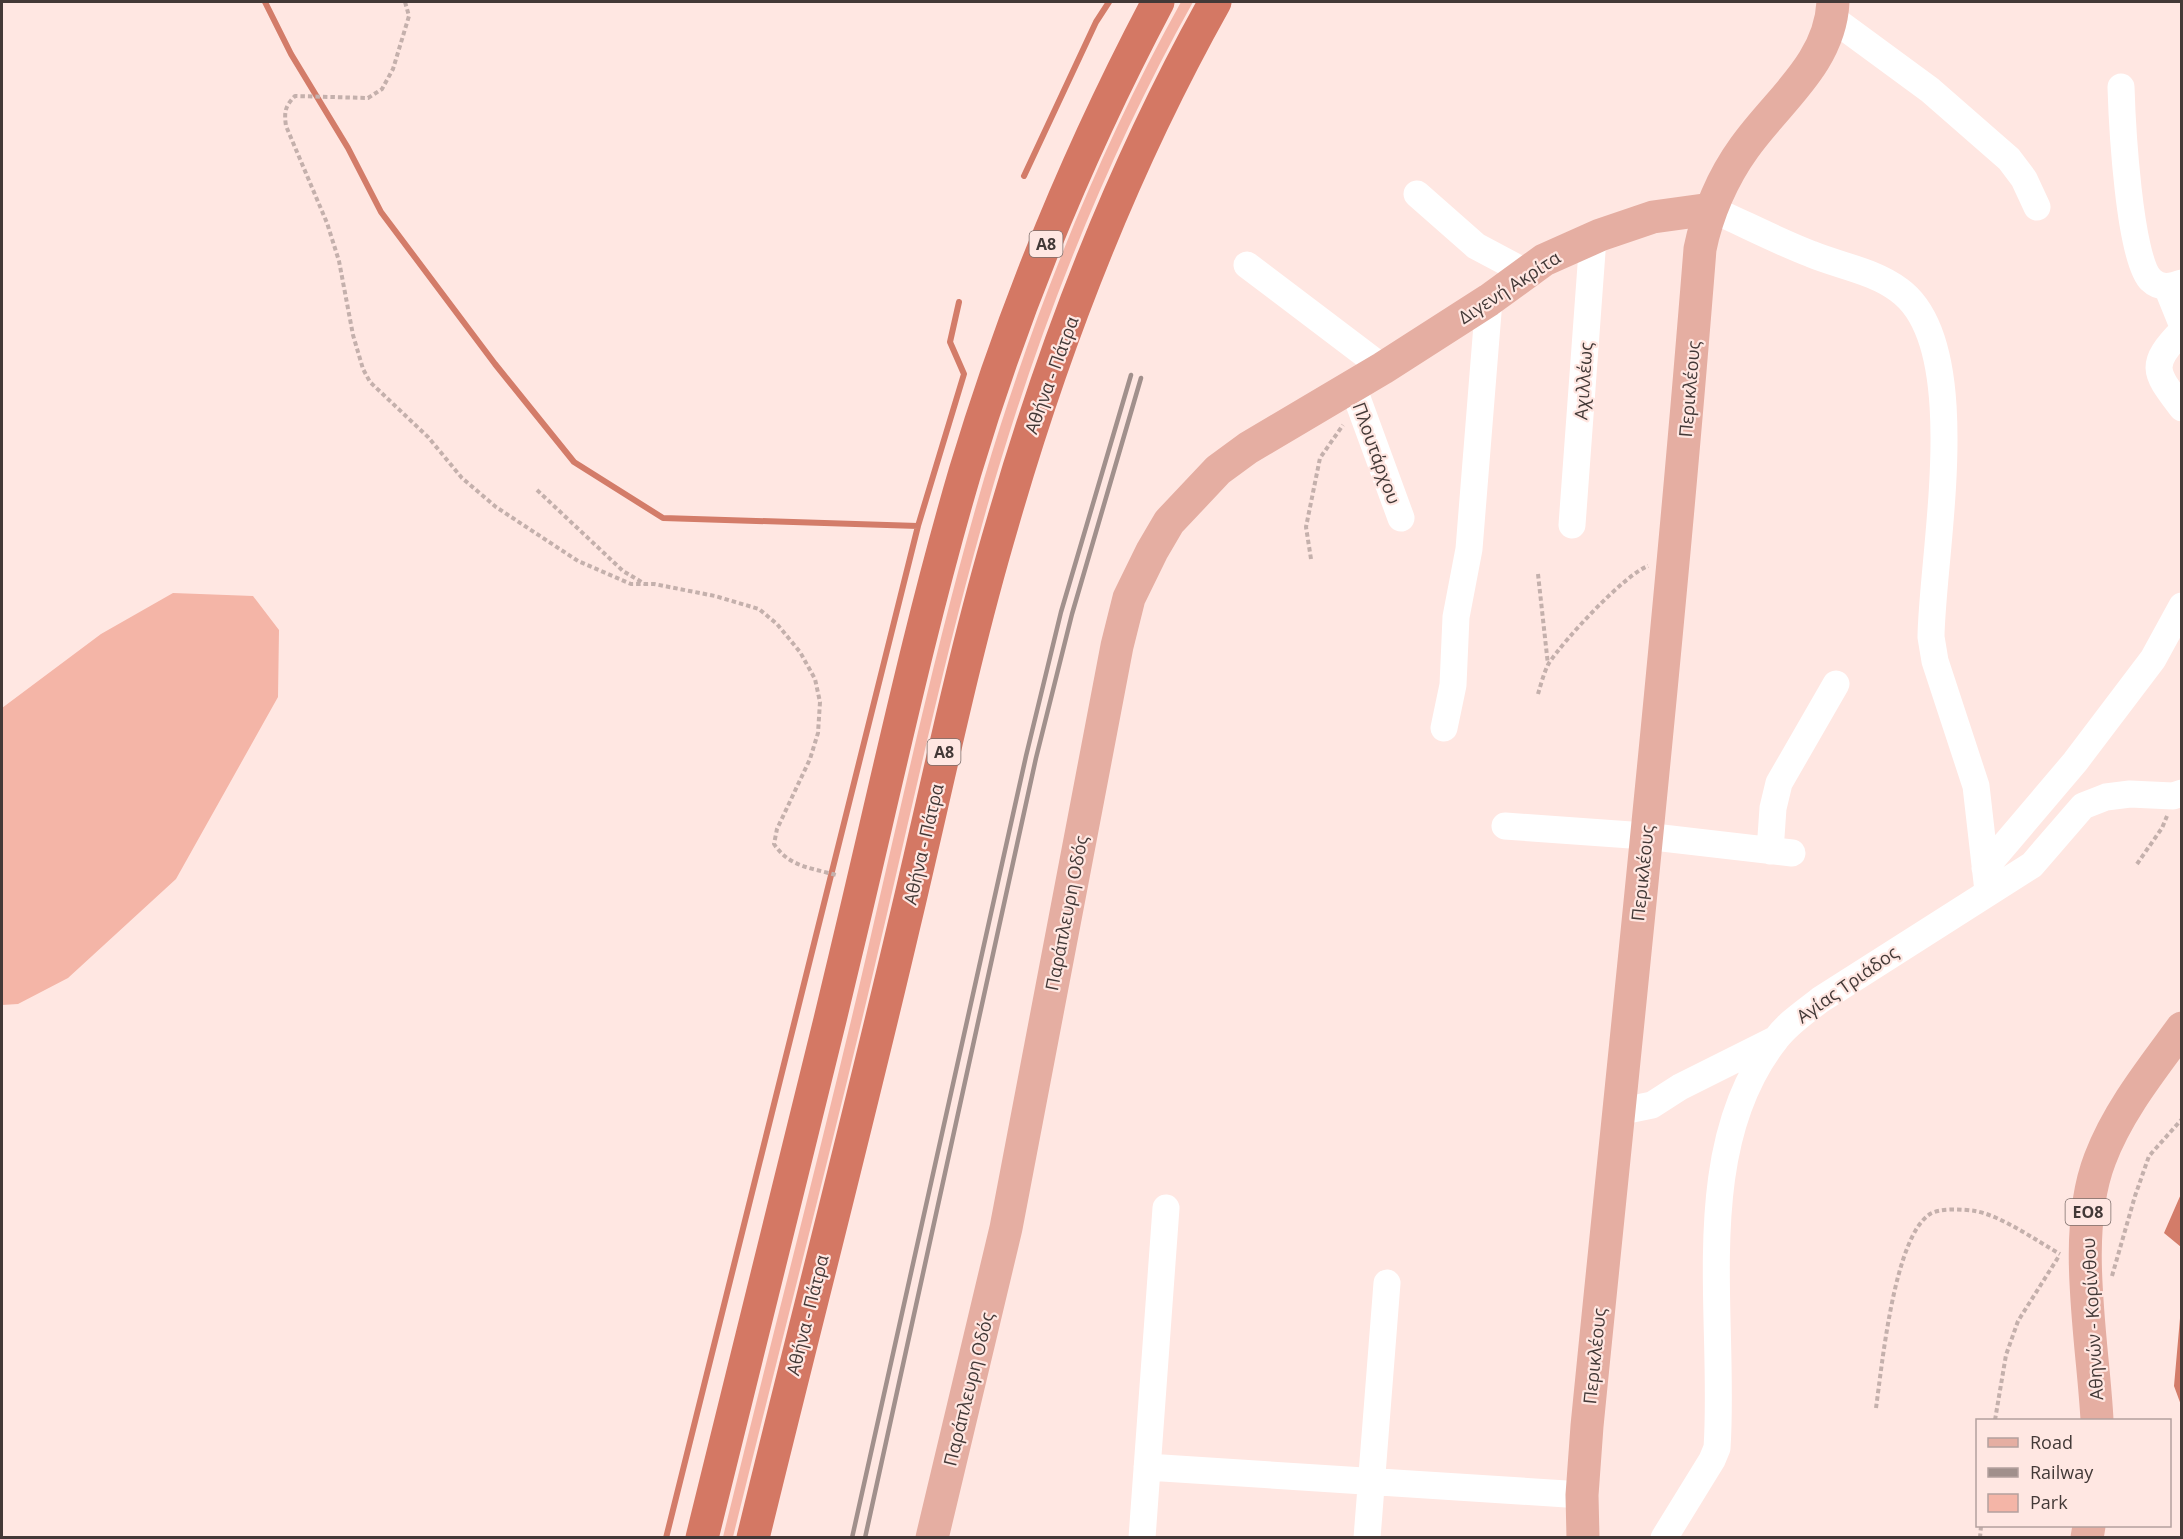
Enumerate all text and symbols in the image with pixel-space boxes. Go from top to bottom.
road number: Α8 [1030,231,1062,257]
street label: Διγενή Ακρίτα [1453,245,1565,329]
street label: Αθήνα - Πάτρα [1019,313,1083,437]
street label: Περικλέους [1673,339,1705,438]
street label: Αχιλλέως [1568,341,1598,421]
street label: Πλουτάρχου [1348,399,1406,507]
road number: Α8 [928,739,960,765]
street label: Αθήνα - Πάτρα [897,781,949,907]
street label: Περικλέους [1625,823,1659,922]
street label: Παράπλευρη Οδός [1039,833,1093,993]
street label: Αγίας Τριάδος [1791,940,1903,1028]
road number: ΕΟ8 [2066,1199,2110,1225]
street label: Αθηνών - Κορίνθου [2076,1237,2108,1401]
street label: Αθήνα - Πάτρα [780,1252,834,1378]
street label: Περικλέους [1577,1306,1611,1405]
street label: Παράπλευρη Οδός [937,1309,999,1468]
legend [1976,1419,2171,1527]
text: Road [2030,1430,2073,1454]
text: Railway [2030,1460,2094,1484]
text: Park [2030,1490,2068,1514]

